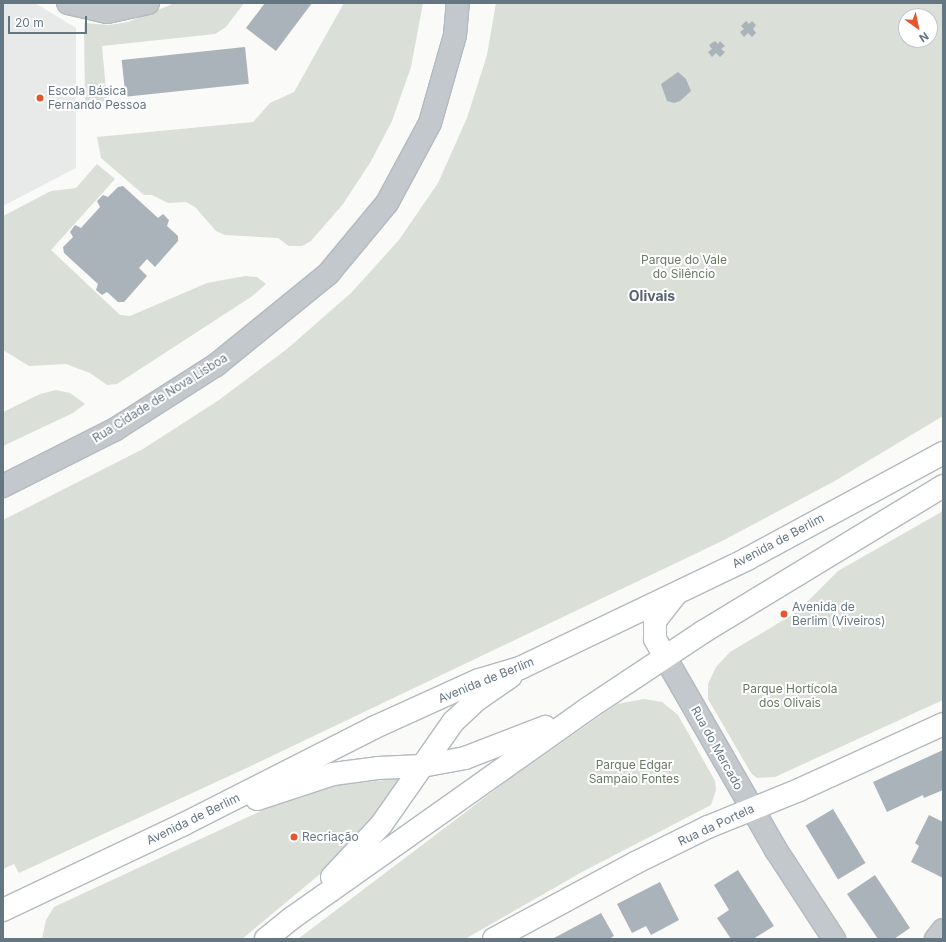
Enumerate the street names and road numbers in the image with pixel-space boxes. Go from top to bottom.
street label: Rua Cidade de Nova Lisboa [90,350,230,446]
street label: Avenida de Berlim [730,511,826,571]
street label: Avenida de Berlim [436,654,536,706]
street label: Rua do Mercado [688,704,746,792]
street label: Avenida de Berlim [144,790,242,848]
street label: Rua da Portela [676,801,756,849]

